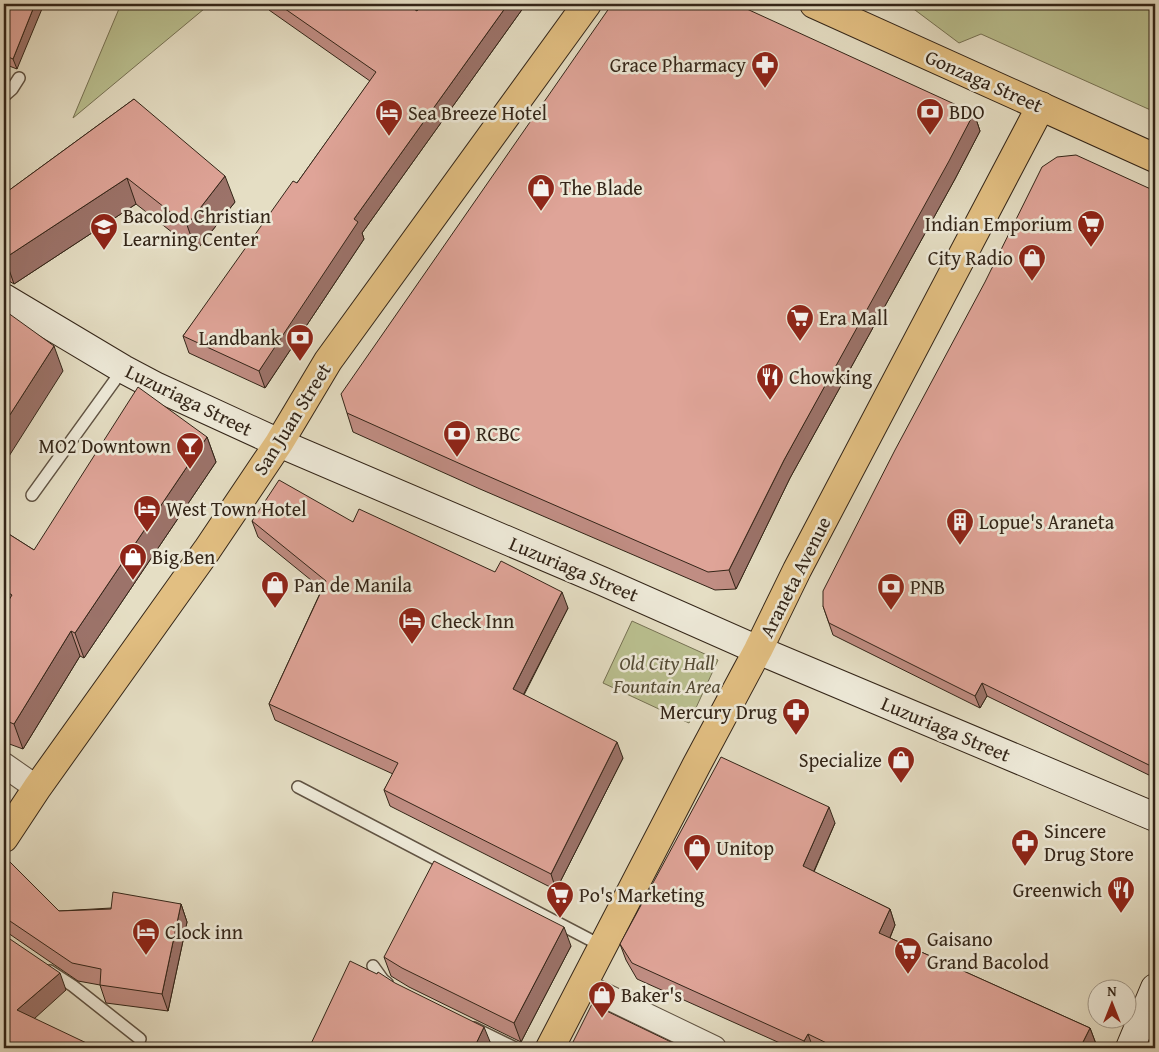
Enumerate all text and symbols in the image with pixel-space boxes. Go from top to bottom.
street label: Gonzaga Street [921,42,1048,119]
place label: Grace Pharmacy [610,50,746,79]
pharmacy icon: Grace Pharmacy [750,50,780,89]
bank icon: BDO [915,97,945,136]
place label: BDO [949,97,985,126]
hotel icon: Sea Breeze Hotel [374,98,404,137]
place label: Sea Breeze Hotel [408,98,548,127]
shop icon: The Blade [526,173,556,212]
place label: The Blade [560,173,643,202]
place label: Bacolod Christian Learning Center [123,201,271,253]
place label: Indian Emporium [925,209,1073,238]
supermarket icon: Indian Emporium [1076,209,1106,248]
school or university icon: Bacolod Christian Learning Center [89,212,119,251]
place label: City Radio [928,243,1013,272]
shop icon: City Radio [1017,243,1047,282]
supermarket icon: Era Mall [785,303,815,342]
place label: Era Mall [819,303,888,332]
place label: Landbank [199,323,282,352]
bank icon: Landbank [285,323,315,362]
street label: Luzuriaga Street [121,356,258,443]
street label: San Juan Street [245,357,338,481]
restaurant icon: Chowking [755,362,785,401]
place label: Chowking [789,362,872,391]
bank icon: RCBC [442,419,472,458]
place label: RCBC [476,419,521,448]
place label: MO2 Downtown [39,431,171,460]
bar icon: MO2 Downtown [175,431,205,470]
hotel icon: West Town Hotel [132,494,162,533]
place label: West Town Hotel [166,494,307,523]
building icon: Lopue's Araneta [945,507,975,546]
place label: Lopue's Araneta [979,507,1115,536]
street label: Araneta Avenue [752,511,838,642]
street label: Luzuriaga Street [505,528,643,609]
shop icon: Big Ben [118,542,148,581]
place label: Big Ben [152,542,215,571]
shop icon: Pan de Manila [260,570,290,609]
place label: Pan de Manila [294,570,413,599]
bank icon: PNB [876,572,906,611]
place label: PNB [910,572,945,601]
hotel icon: Check Inn [397,606,427,645]
place label: Check Inn [431,606,514,635]
park label: Old City Hall Fountain Area [612,648,722,700]
street label: Luzuriaga Street [877,688,1015,769]
place label: Mercury Drug [660,697,777,726]
pharmacy icon: Mercury Drug [781,697,811,736]
place label: Specialize [799,745,882,774]
shop icon: Specialize [886,745,916,784]
place label: Sincere Drug Store [1044,816,1134,868]
pharmacy icon: Sincere Drug Store [1010,828,1040,867]
shop icon: Unitop [682,833,712,872]
place label: Unitop [716,833,774,862]
place label: Greenwich [1013,875,1102,904]
restaurant icon: Greenwich [1106,875,1136,914]
supermarket icon: Po's Marketing [545,880,575,919]
place label: Po's Marketing [579,880,705,909]
hotel icon: Clock inn [131,917,161,956]
place label: Clock inn [165,917,243,946]
place label: Gaisano Grand Bacolod [927,924,1049,976]
supermarket icon: Gaisano Grand Bacolod [893,936,923,975]
shop icon: Baker's [587,980,617,1019]
place label: Baker's [621,980,682,1009]
north arrow [1086,980,1136,1030]
text: N [1107,981,1117,1001]

